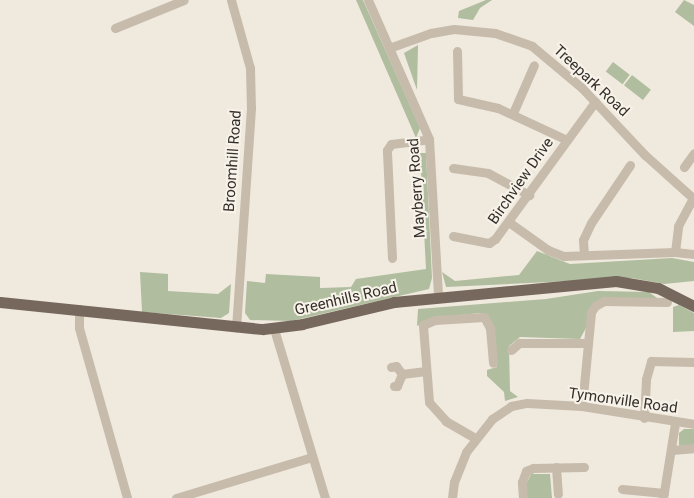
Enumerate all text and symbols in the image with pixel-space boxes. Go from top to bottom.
street label: Treepark Road [550,41,632,121]
street label: Broomhill Road [220,110,246,212]
street label: Birchview Drive [484,134,558,228]
street label: Mayberry Road [405,137,429,239]
street label: Greenhills Road [293,278,399,320]
street label: Tymonville Road [567,384,679,418]

